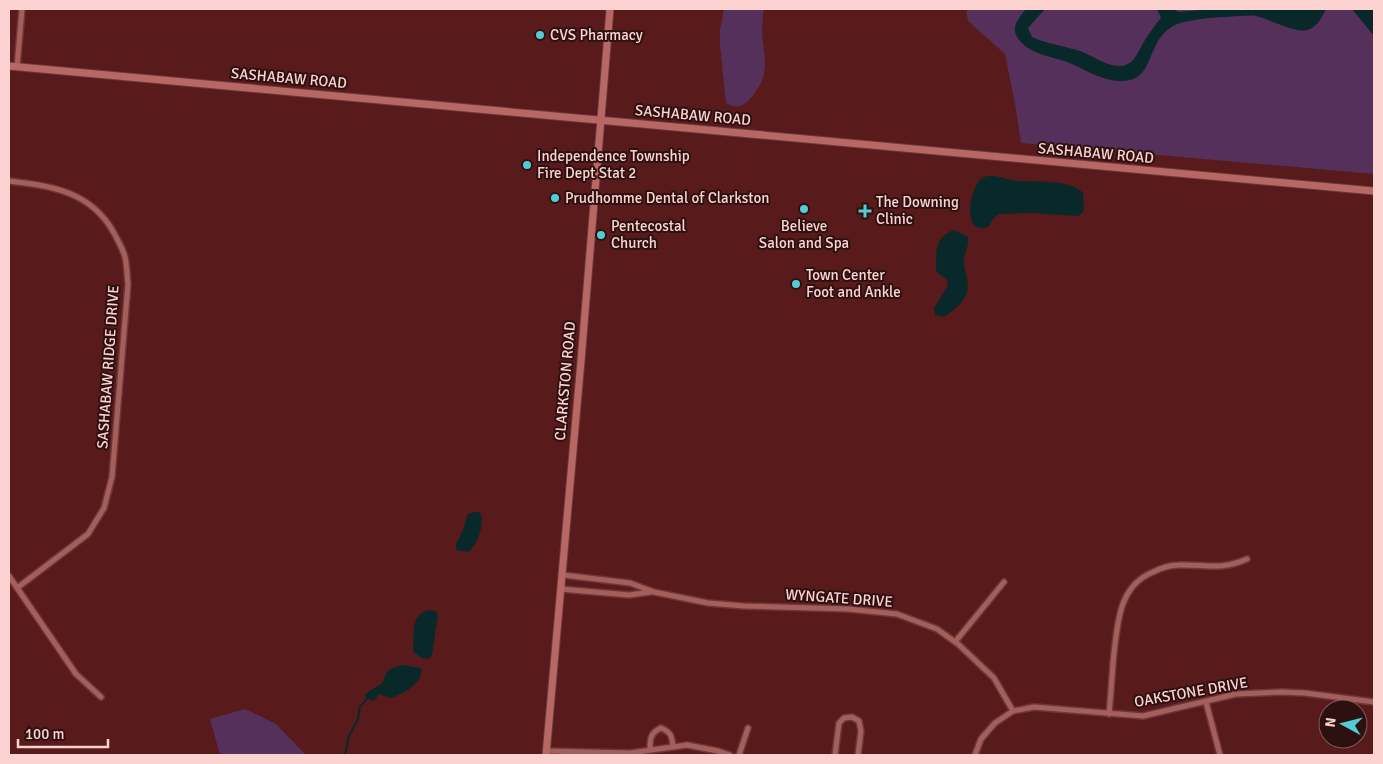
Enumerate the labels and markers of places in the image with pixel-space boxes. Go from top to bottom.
place label: CVS Pharmacy [550,26,643,44]
marker: CVS Pharmacy [534,29,546,41]
place label: Independence Township Fire Dept Stat 2 [537,147,690,182]
marker: Independence Township Fire Dept Stat 2 [521,159,533,171]
place label: Prudhomme Dental of Clarkston [565,189,769,207]
marker: Prudhomme Dental of Clarkston [549,192,561,204]
place label: The Downing Clinic [876,193,959,228]
marker: Believe Salon and Spa [798,203,810,215]
marker: The Downing Clinic [858,204,872,218]
place label: Pentecostal Church [611,217,686,252]
place label: Believe Salon and Spa [759,217,849,252]
marker: Pentecostal Church [595,229,607,241]
place label: Town Center Foot and Ankle [806,266,901,301]
marker: Town Center Foot and Ankle [790,278,802,290]

